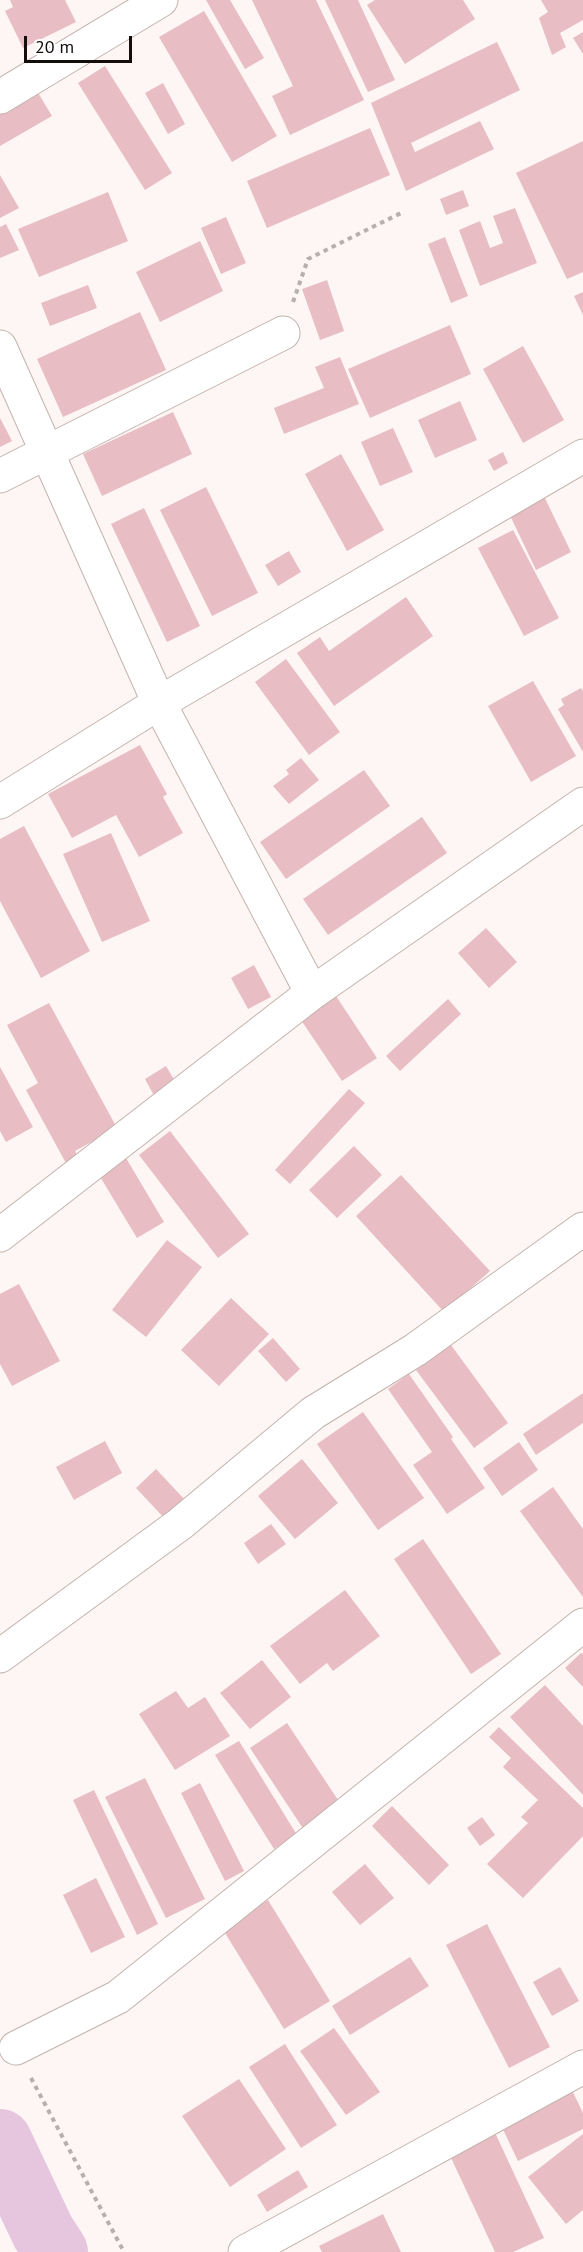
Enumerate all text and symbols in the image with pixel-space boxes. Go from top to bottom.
scale bar [27,24,135,62]
text: 20 m [35,35,74,58]

